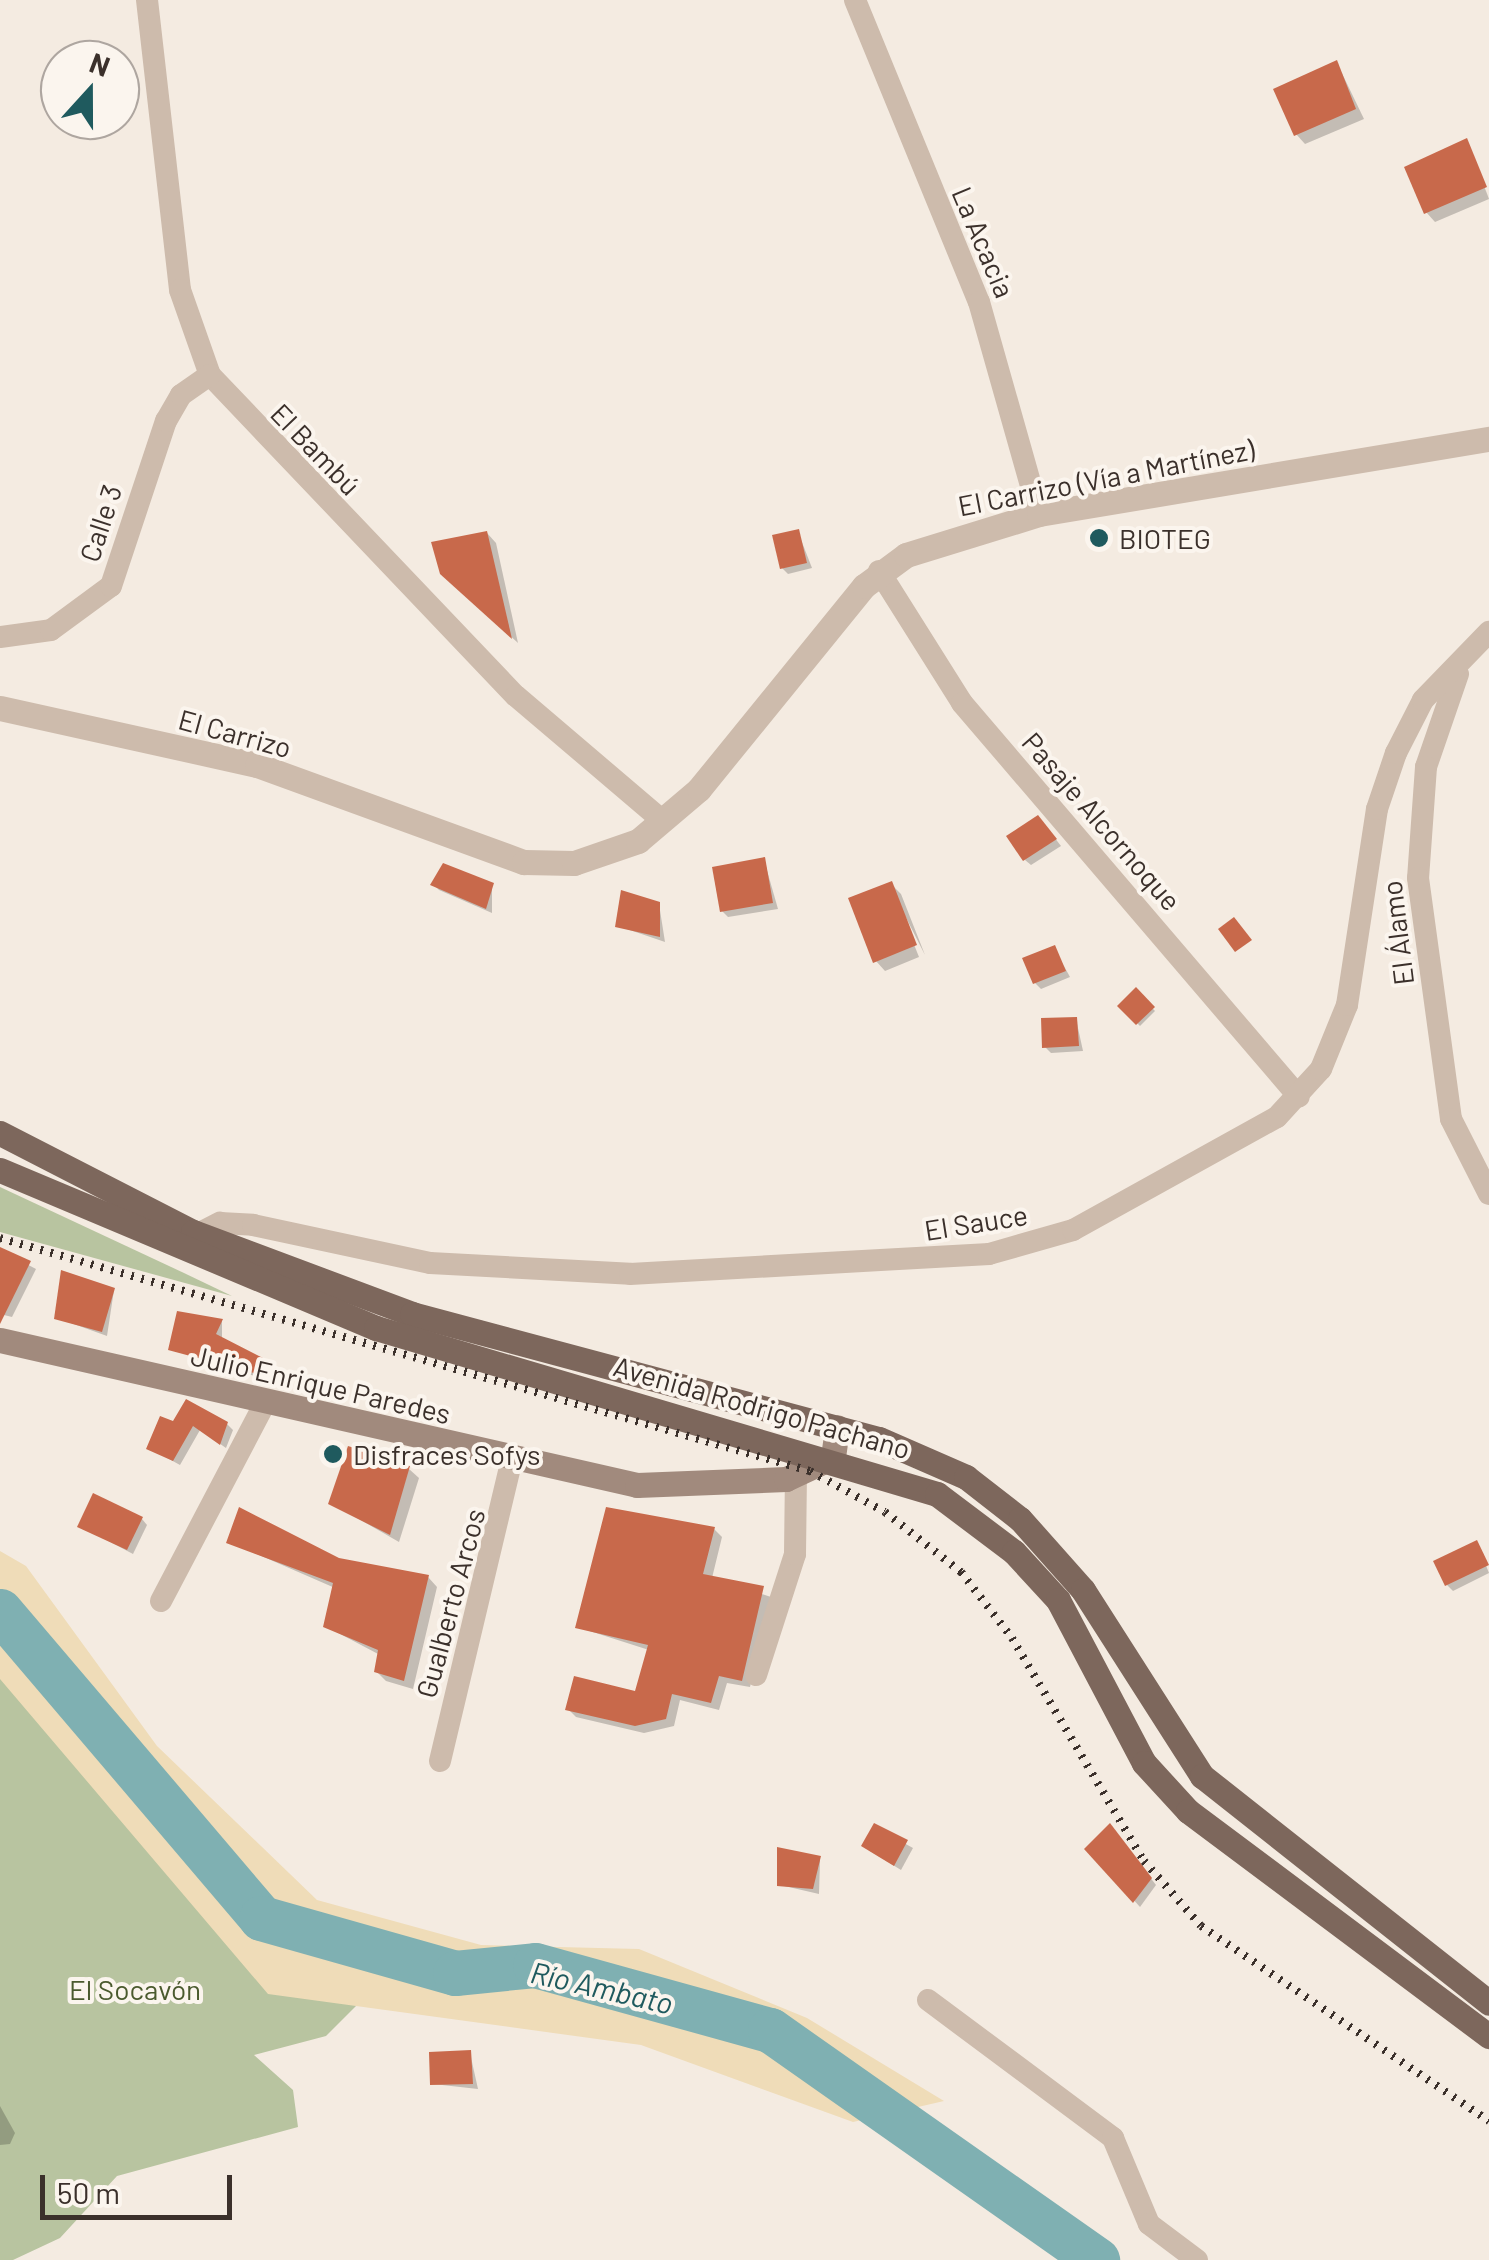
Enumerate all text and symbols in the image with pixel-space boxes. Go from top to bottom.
north arrow [40,40,140,140]
text: N [85,45,115,83]
street label: La Acacia [946,181,1022,303]
street label: El Bambú [264,396,368,502]
street label: El Carrizo (Vía a Martínez) [955,432,1257,522]
street label: Calle 3 [72,480,128,566]
place label: BIOTEG [1119,521,1211,555]
marker: BIOTEG [1088,527,1110,549]
street label: El Carrizo [175,702,295,764]
street label: Pasaje Alcornoque [1016,725,1188,917]
street label: El Álamo [1374,879,1420,987]
street label: El Sauce [922,1197,1030,1247]
street label: Julio Enrique Paredes [188,1338,454,1430]
street label: Avenida Rodrigo Pachano [610,1349,914,1465]
place label: Disfraces Sofys [353,1437,540,1471]
marker: Disfraces Sofys [322,1443,344,1465]
street label: Gualberto Arcos [409,1505,491,1701]
water label: Río Ambato [527,1953,677,2021]
park label: El Socavón [69,1972,201,2006]
scale bar [45,2155,238,2217]
text: 50 m [57,2174,120,2210]

